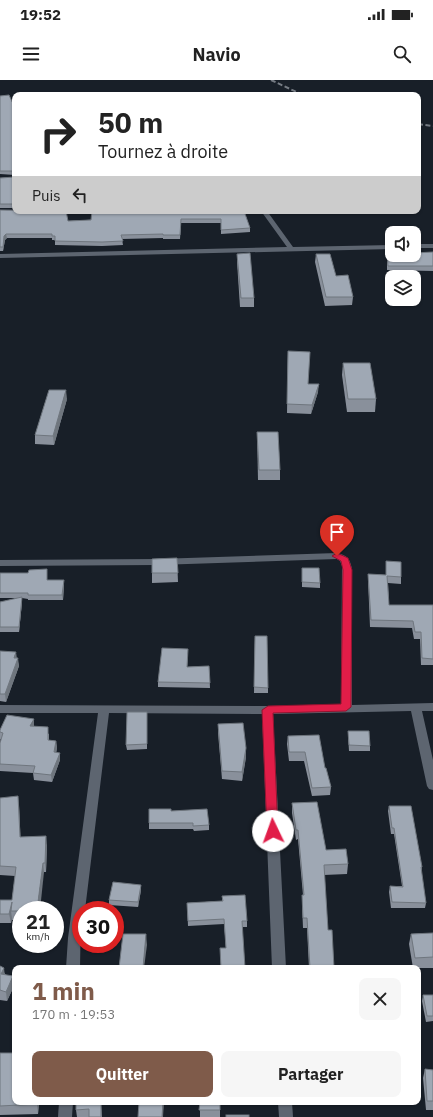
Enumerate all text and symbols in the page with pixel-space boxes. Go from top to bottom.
text: 19:52 [20,5,61,24]
icon: menu [20,43,42,65]
text: Navio [192,43,241,66]
icon: search [391,43,413,65]
text: 50 m [98,104,163,141]
icon: right [32,108,84,160]
text: Tournez à droite [98,140,228,163]
icon: left [69,184,91,206]
text: Puis [32,186,61,205]
map controls [385,226,421,306]
button: sound [385,226,421,262]
button: layers [385,270,421,306]
pin [320,515,354,556]
icon: arrive [326,521,348,543]
position arrow [252,810,294,852]
speed limit sign: 30 [72,901,124,953]
text: 21 [26,908,50,935]
text: km/h [26,930,50,943]
text: 1 min [32,975,95,1007]
button: close [359,978,401,1020]
text: 170 m · 19:53 [32,1006,115,1023]
button: Quitter [32,1051,213,1097]
button: Partager [221,1051,401,1097]

